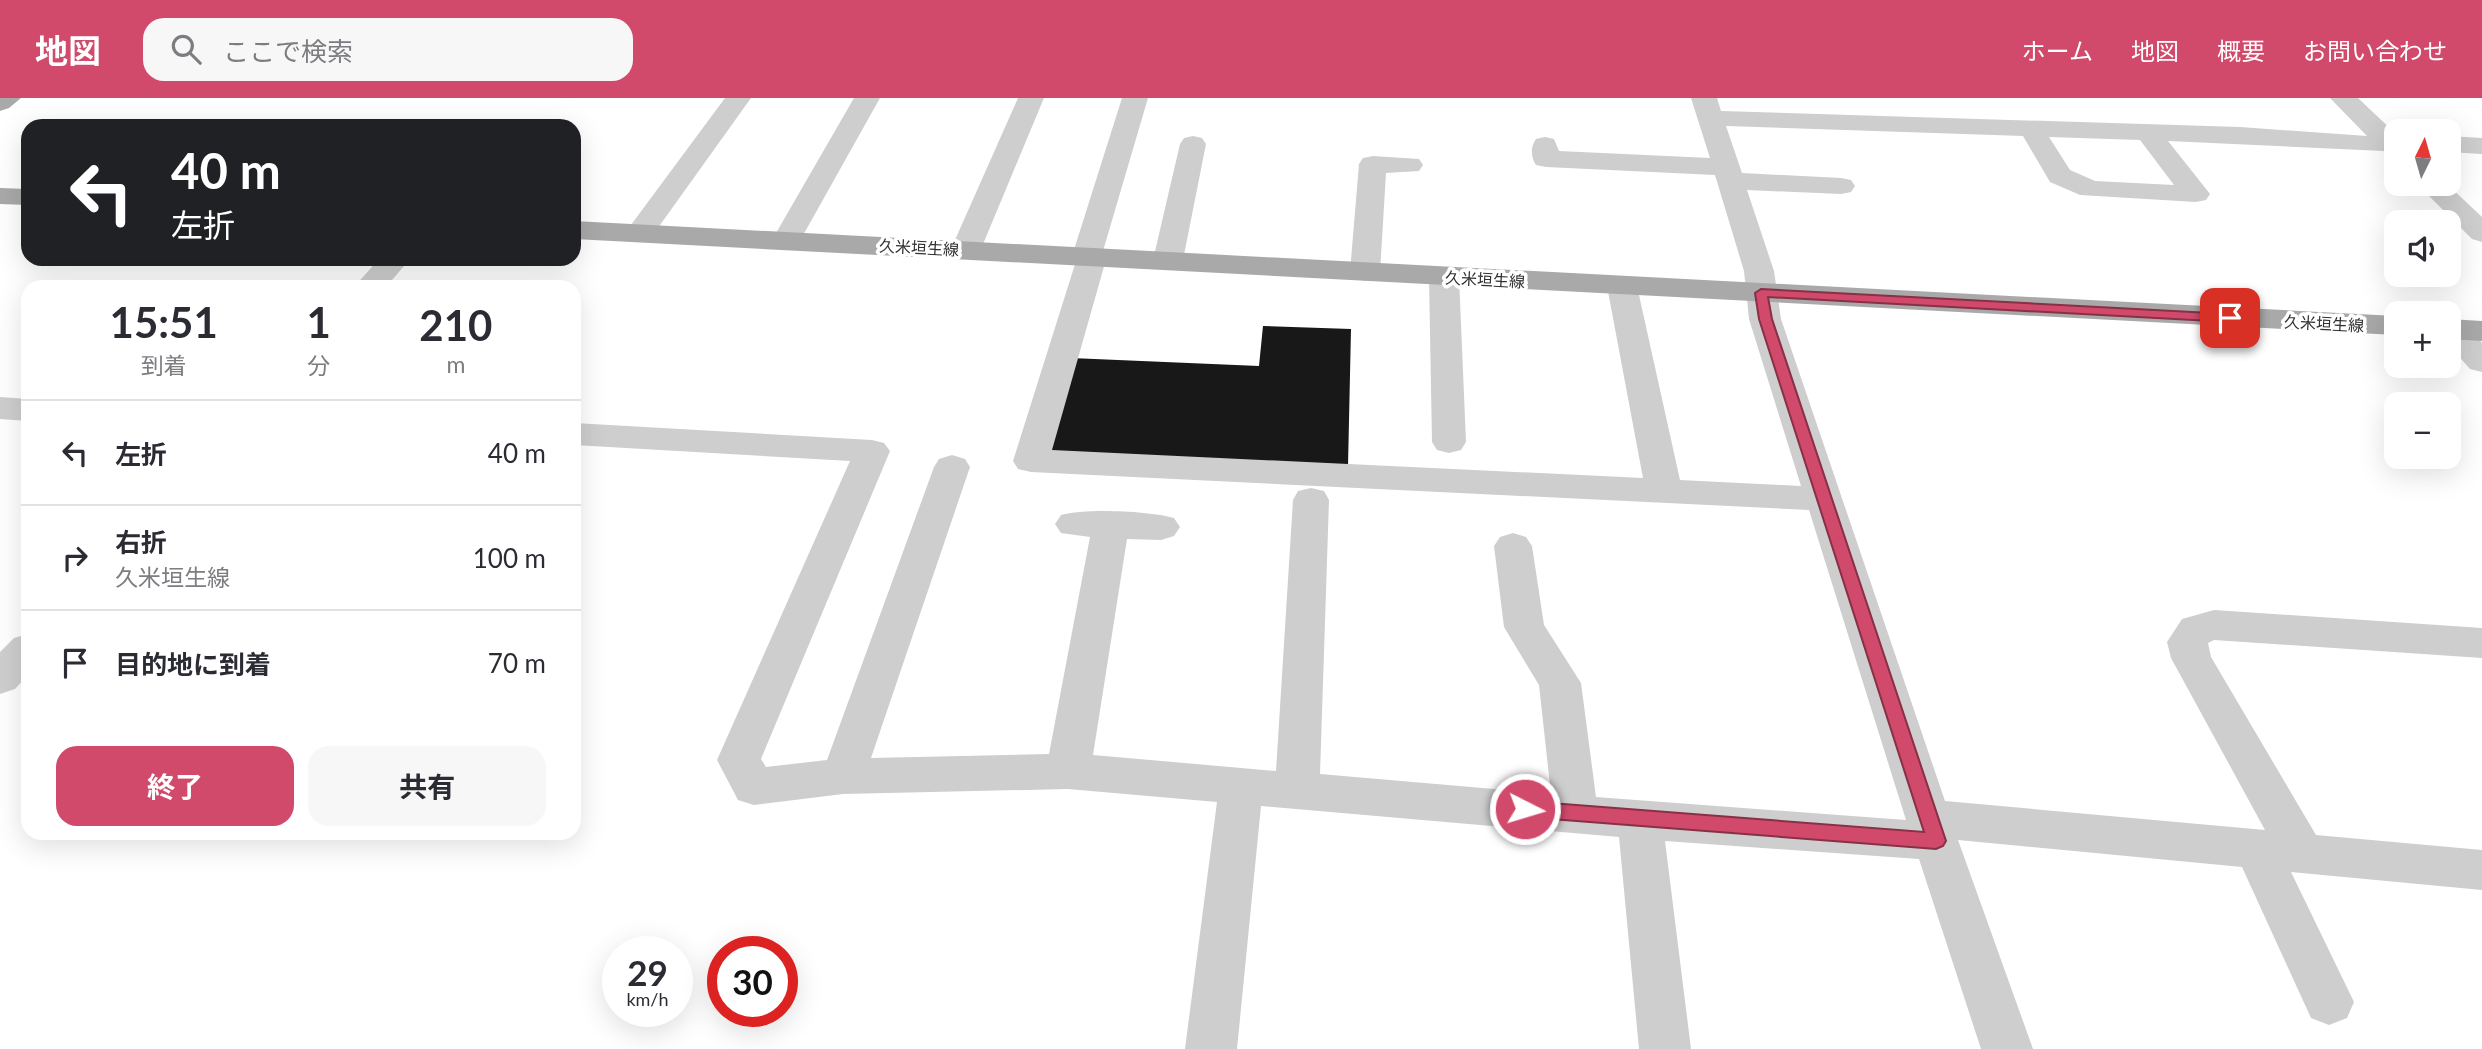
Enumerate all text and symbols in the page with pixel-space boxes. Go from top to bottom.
search box [143,18,633,81]
text: 地図 [35,30,101,70]
icon: search [167,30,205,68]
text: ここで検索 [223,35,353,67]
text: ホーム [2022,36,2093,65]
text: 地図 [2131,36,2179,65]
text: 概要 [2217,36,2265,65]
text: お問い合わせ [2303,36,2447,65]
north arrow [2384,119,2460,196]
map controls [2384,119,2461,469]
text: 40 m [171,141,281,199]
icon: left [56,147,147,238]
text: 左折 [171,205,235,244]
button: sound [2384,210,2461,287]
street label: 久米垣生線 [879,235,959,259]
street label: 久米垣生線 [1445,267,1525,291]
pin [2200,288,2260,348]
text: 15:51 [110,297,218,347]
text: 1 [306,297,331,347]
icon: arrive [2211,299,2249,337]
text: 210 [419,300,492,350]
button: + [2384,301,2461,378]
street label: 久米垣生線 [2284,311,2364,335]
text: m [446,350,465,378]
text: 到着 [141,351,187,379]
text: 分 [307,351,330,379]
button: − [2384,392,2461,469]
icon: left [56,434,94,472]
text: 40 m [488,437,546,469]
text: 左折 [115,438,167,470]
text: 右折 [115,526,167,558]
icon: right [56,539,94,577]
text: 100 m [473,542,546,574]
text: 久米垣生線 [115,563,230,591]
icon: arrive [56,644,94,682]
text: 70 m [488,647,546,679]
text: 目的地に到着 [115,648,271,680]
button: 終了 [56,746,294,826]
button: 共有 [308,746,546,826]
position arrow [1488,772,1562,846]
speed limit sign: 30 [707,936,798,1027]
text: 29 [627,951,668,993]
text: km/h [626,988,669,1010]

